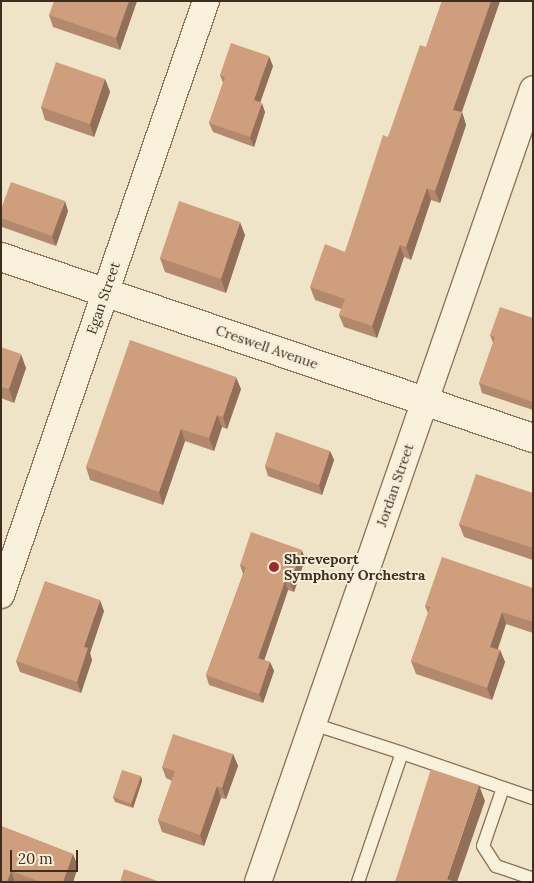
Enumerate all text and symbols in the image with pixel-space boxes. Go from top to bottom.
street label: Egan Street [83,260,123,336]
street label: Creswell Avenue [214,322,320,372]
street label: Jordan Street [373,441,417,529]
place label: Shreveport Symphony Orchestra [284,551,425,584]
marker: Shreveport Symphony Orchestra [268,561,280,573]
scale bar [12,840,80,872]
text: 20 m [18,849,53,868]

